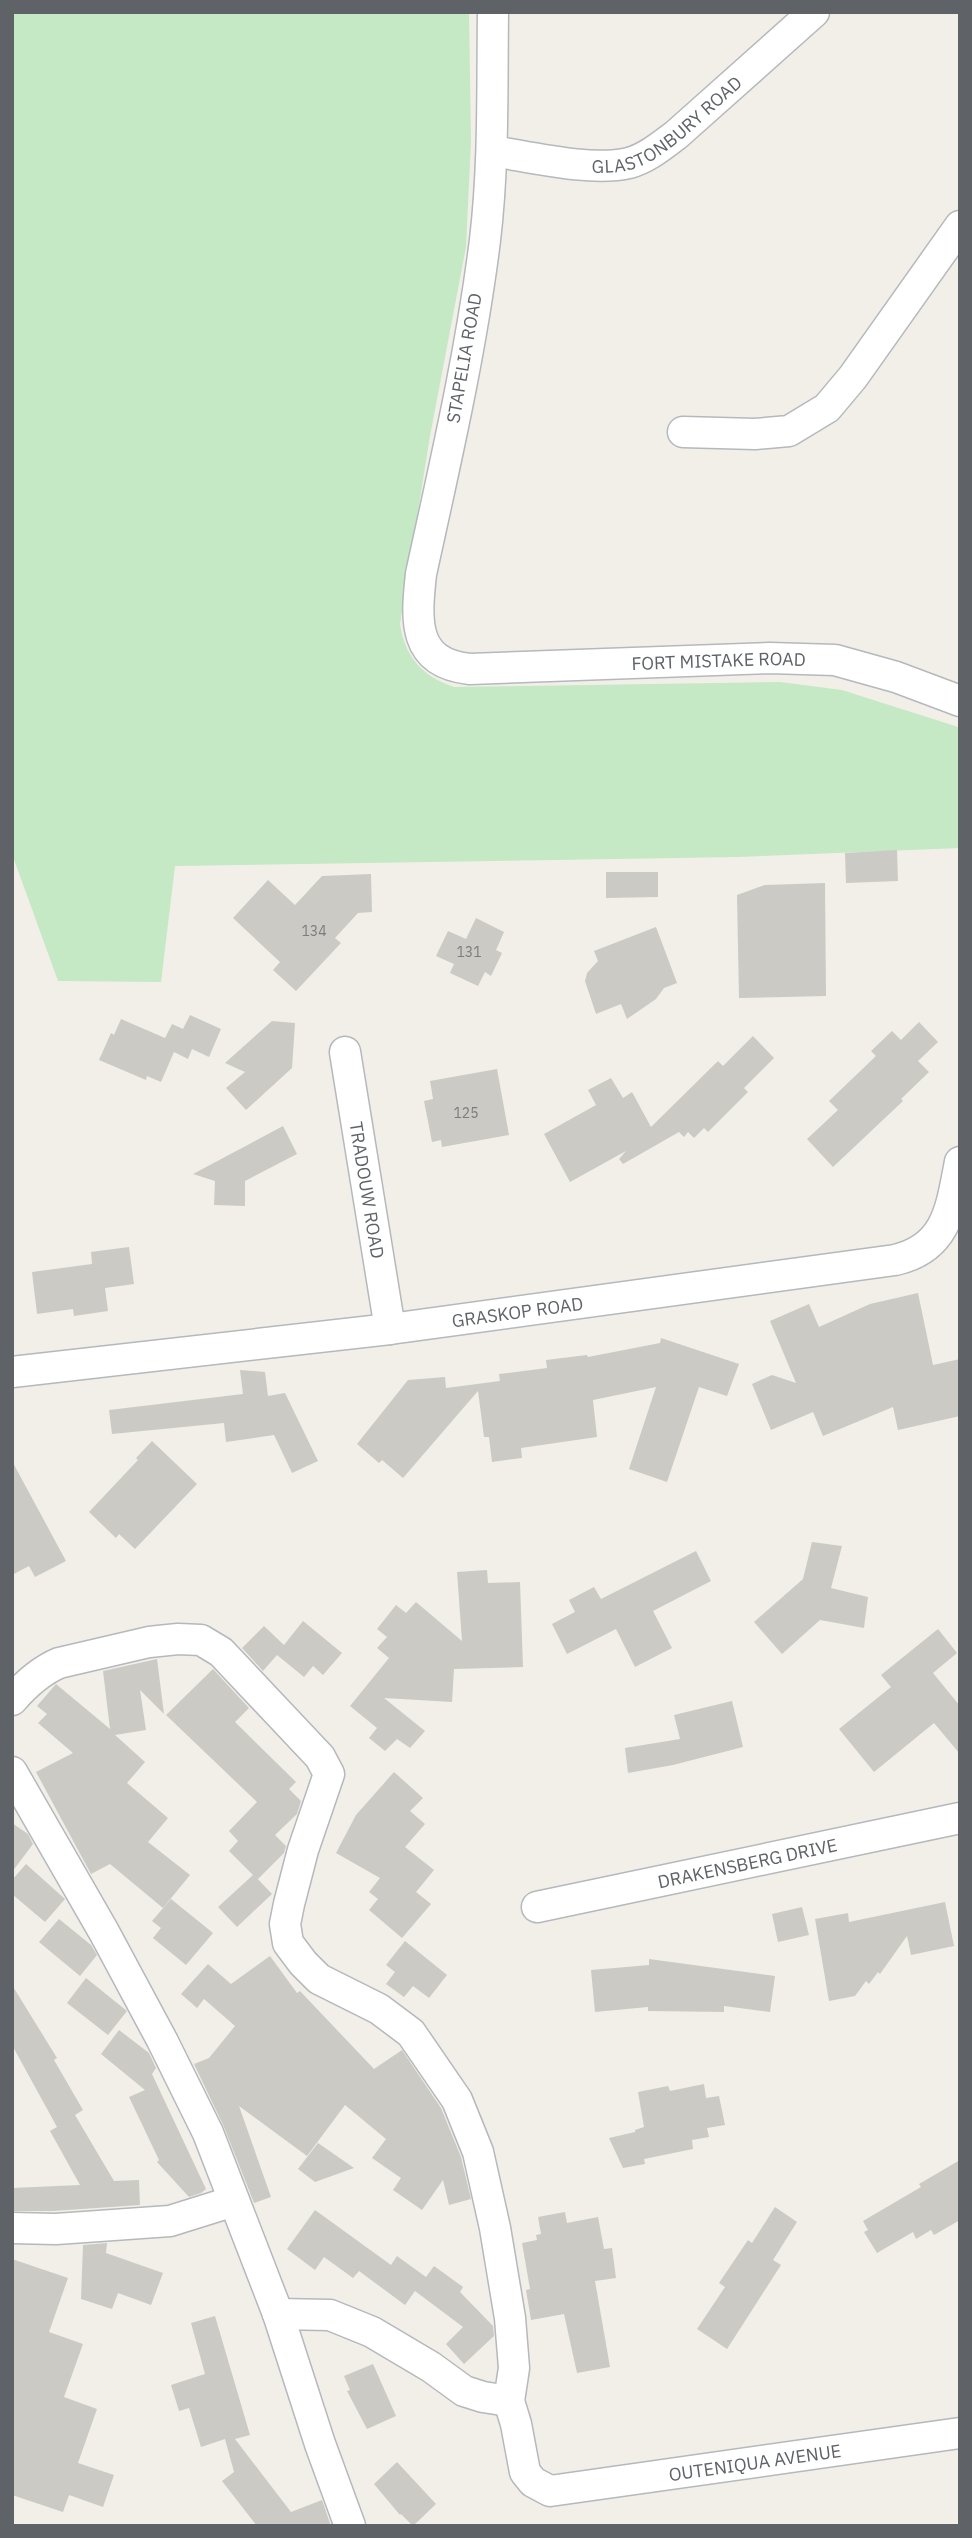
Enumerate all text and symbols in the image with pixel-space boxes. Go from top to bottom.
street label: GLASTONBURY ROAD [592,71,746,177]
street label: STAPELIA ROAD [441,291,487,425]
street label: FORT MISTAKE ROAD [631,646,806,675]
house number: 134 [301,922,327,940]
house number: 131 [456,943,482,961]
house number: 125 [453,1104,479,1122]
street label: TRADOUW ROAD [345,1120,390,1260]
street label: GRASKOP ROAD [450,1291,585,1332]
street label: DRAKENSBERG DRIVE [656,1833,839,1893]
street label: OUTENIQUA AVENUE [667,2438,843,2486]

